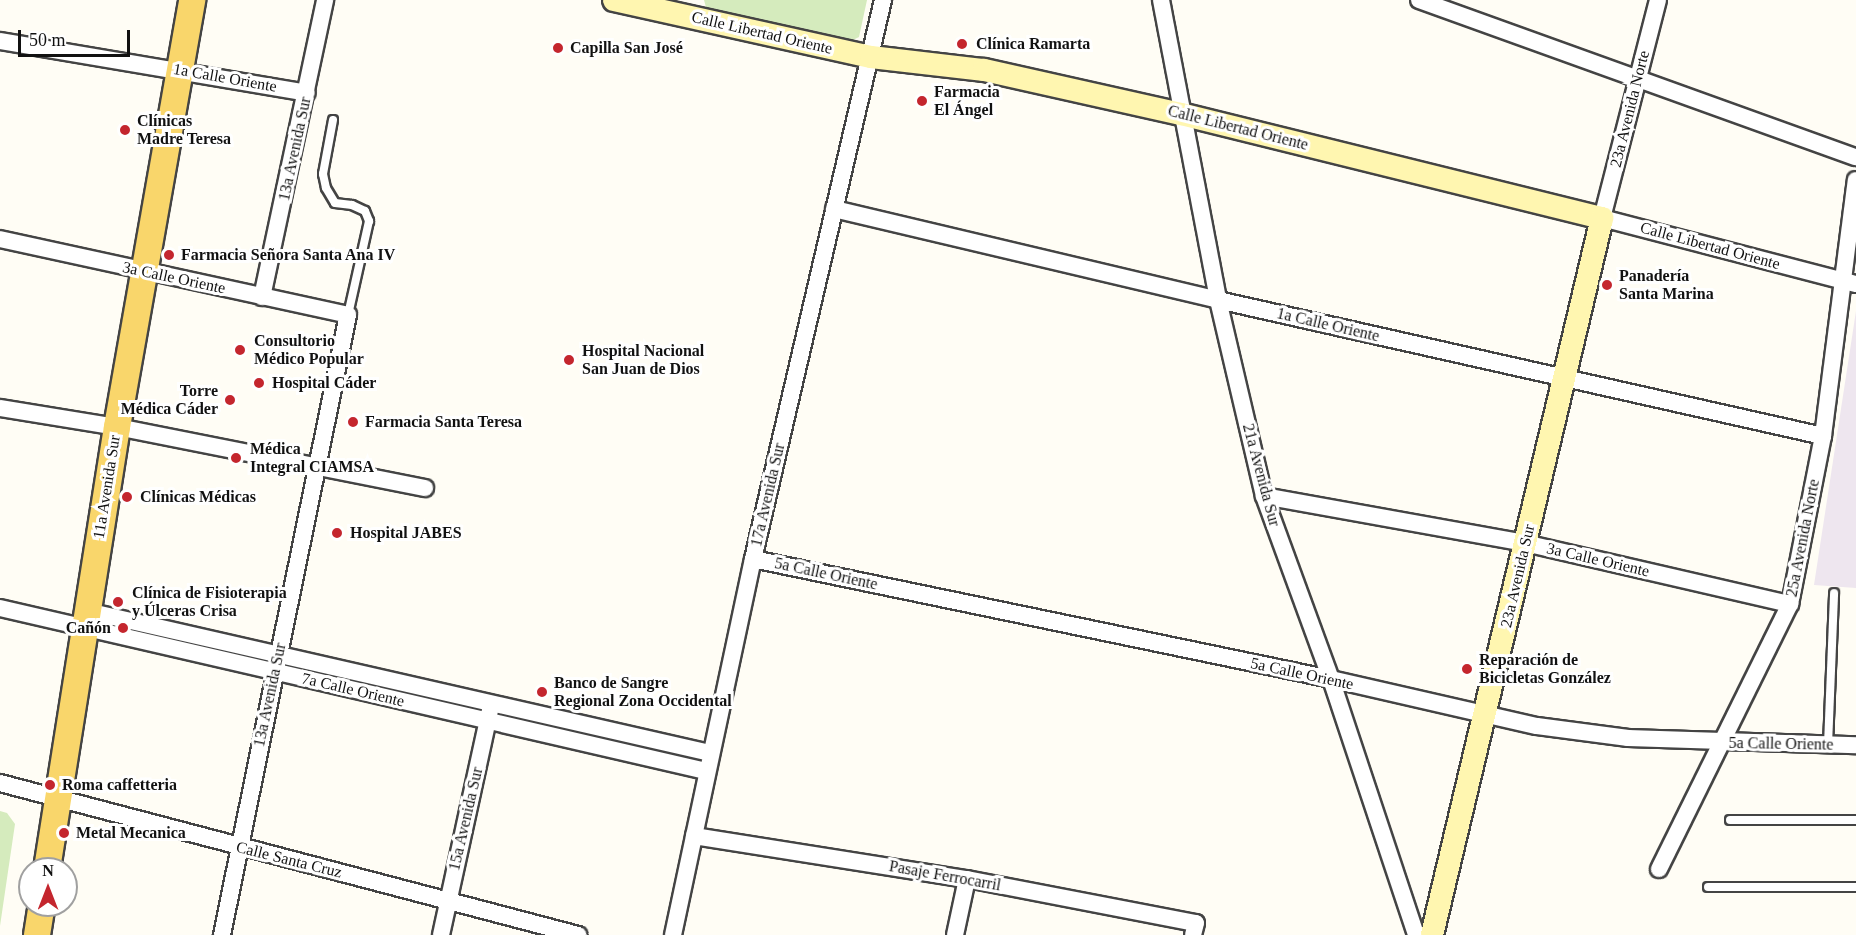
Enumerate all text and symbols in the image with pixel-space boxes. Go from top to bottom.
street label: Calle Libertad Oriente [690,7,834,59]
scale bar [21,18,134,56]
text: 50 m [29,30,66,50]
place label: Clínica Ramarta [976,34,1090,54]
marker: Clínica Ramarta [953,35,971,53]
place label: Capilla San José [570,38,683,58]
marker: Capilla San José [551,41,565,55]
street label: 23a Avenida Norte [1606,48,1654,170]
street label: 1a Calle Oriente [172,59,278,97]
place label: Farmacia El Ángel [934,82,1000,120]
marker: Farmacia El Ángel [915,94,929,108]
street label: 13a Avenida Sur [275,95,315,203]
street label: Calle Libertad Oriente [1166,101,1310,155]
place label: Clínicas Madre Teresa [137,111,231,149]
marker: Clínicas Madre Teresa [118,123,132,137]
street label: Calle Libertad Oriente [1638,218,1782,274]
place label: Farmacia Señora Santa Ana IV [181,245,396,265]
marker: Farmacia Señora Santa Ana IV [162,248,176,262]
street label: 3a Calle Oriente [121,258,227,298]
place label: Panadería Santa Marina [1619,266,1714,304]
marker: Panadería Santa Marina [1600,278,1614,292]
street label: 1a Calle Oriente [1275,304,1381,346]
place label: Consultorio Médico Popular [254,331,364,369]
marker: Consultorio Médico Popular [231,341,249,359]
place label: Hospital Nacional San Juan de Dios [582,341,704,379]
marker: Hospital Nacional San Juan de Dios [560,351,578,369]
place label: Hospital Cáder [272,373,376,393]
marker: Hospital Cáder [250,374,268,392]
place label: Torre Médica Cáder [121,381,218,419]
marker: Torre Médica Cáder [223,393,237,407]
place label: Farmacia Santa Teresa [365,412,522,432]
marker: Farmacia Santa Teresa [346,415,360,429]
street label: 21a Avenida Sur [1238,421,1284,529]
street label: 11a Avenida Sur [89,433,125,541]
place label: Médica Integral CIAMSA [250,439,374,477]
street label: 17a Avenida Sur [747,441,789,549]
marker: Médica Integral CIAMSA [227,449,245,467]
street label: 25a Avenida Norte [1782,477,1824,599]
place label: Clínicas Médicas [140,487,256,507]
marker: Clínicas Médicas [118,488,136,506]
street label: 23a Avenida Sur [1497,522,1539,630]
place label: Hospital JABES [350,523,462,543]
marker: Hospital JABES [328,524,346,542]
street label: 3a Calle Oriente [1545,539,1651,581]
street label: 5a Calle Oriente [773,554,879,594]
place label: Clínica de Fisioterapia y Úlceras Crisa [132,583,287,621]
marker: Clínica de Fisioterapia y Úlceras Crisa [109,593,127,611]
place label: Cañón [66,618,111,638]
marker: Cañón [116,621,130,635]
street label: 13a Avenida Sur [250,641,290,749]
place label: Reparación de Bicicletas González [1479,650,1611,688]
street label: 5a Calle Oriente [1249,654,1355,694]
marker: Reparación de Bicicletas González [1460,662,1474,676]
street label: 7a Calle Oriente [300,669,406,711]
place label: Banco de Sangre Regional Zona Occidental [554,673,732,711]
marker: Banco de Sangre Regional Zona Occidental [535,685,549,699]
street label: 5a Calle Oriente [1728,733,1834,755]
street label: 15a Avenida Sur [445,765,487,873]
place label: Roma caffetteria [62,775,177,795]
marker: Roma caffetteria [43,778,57,792]
place label: Metal Mecanica [76,823,186,843]
marker: Metal Mecanica [57,826,71,840]
street label: Calle Santa Cruz [234,838,344,882]
north arrow [18,857,78,917]
street label: Pasaje Ferrocarril [888,857,1002,895]
text: N [42,862,54,879]

